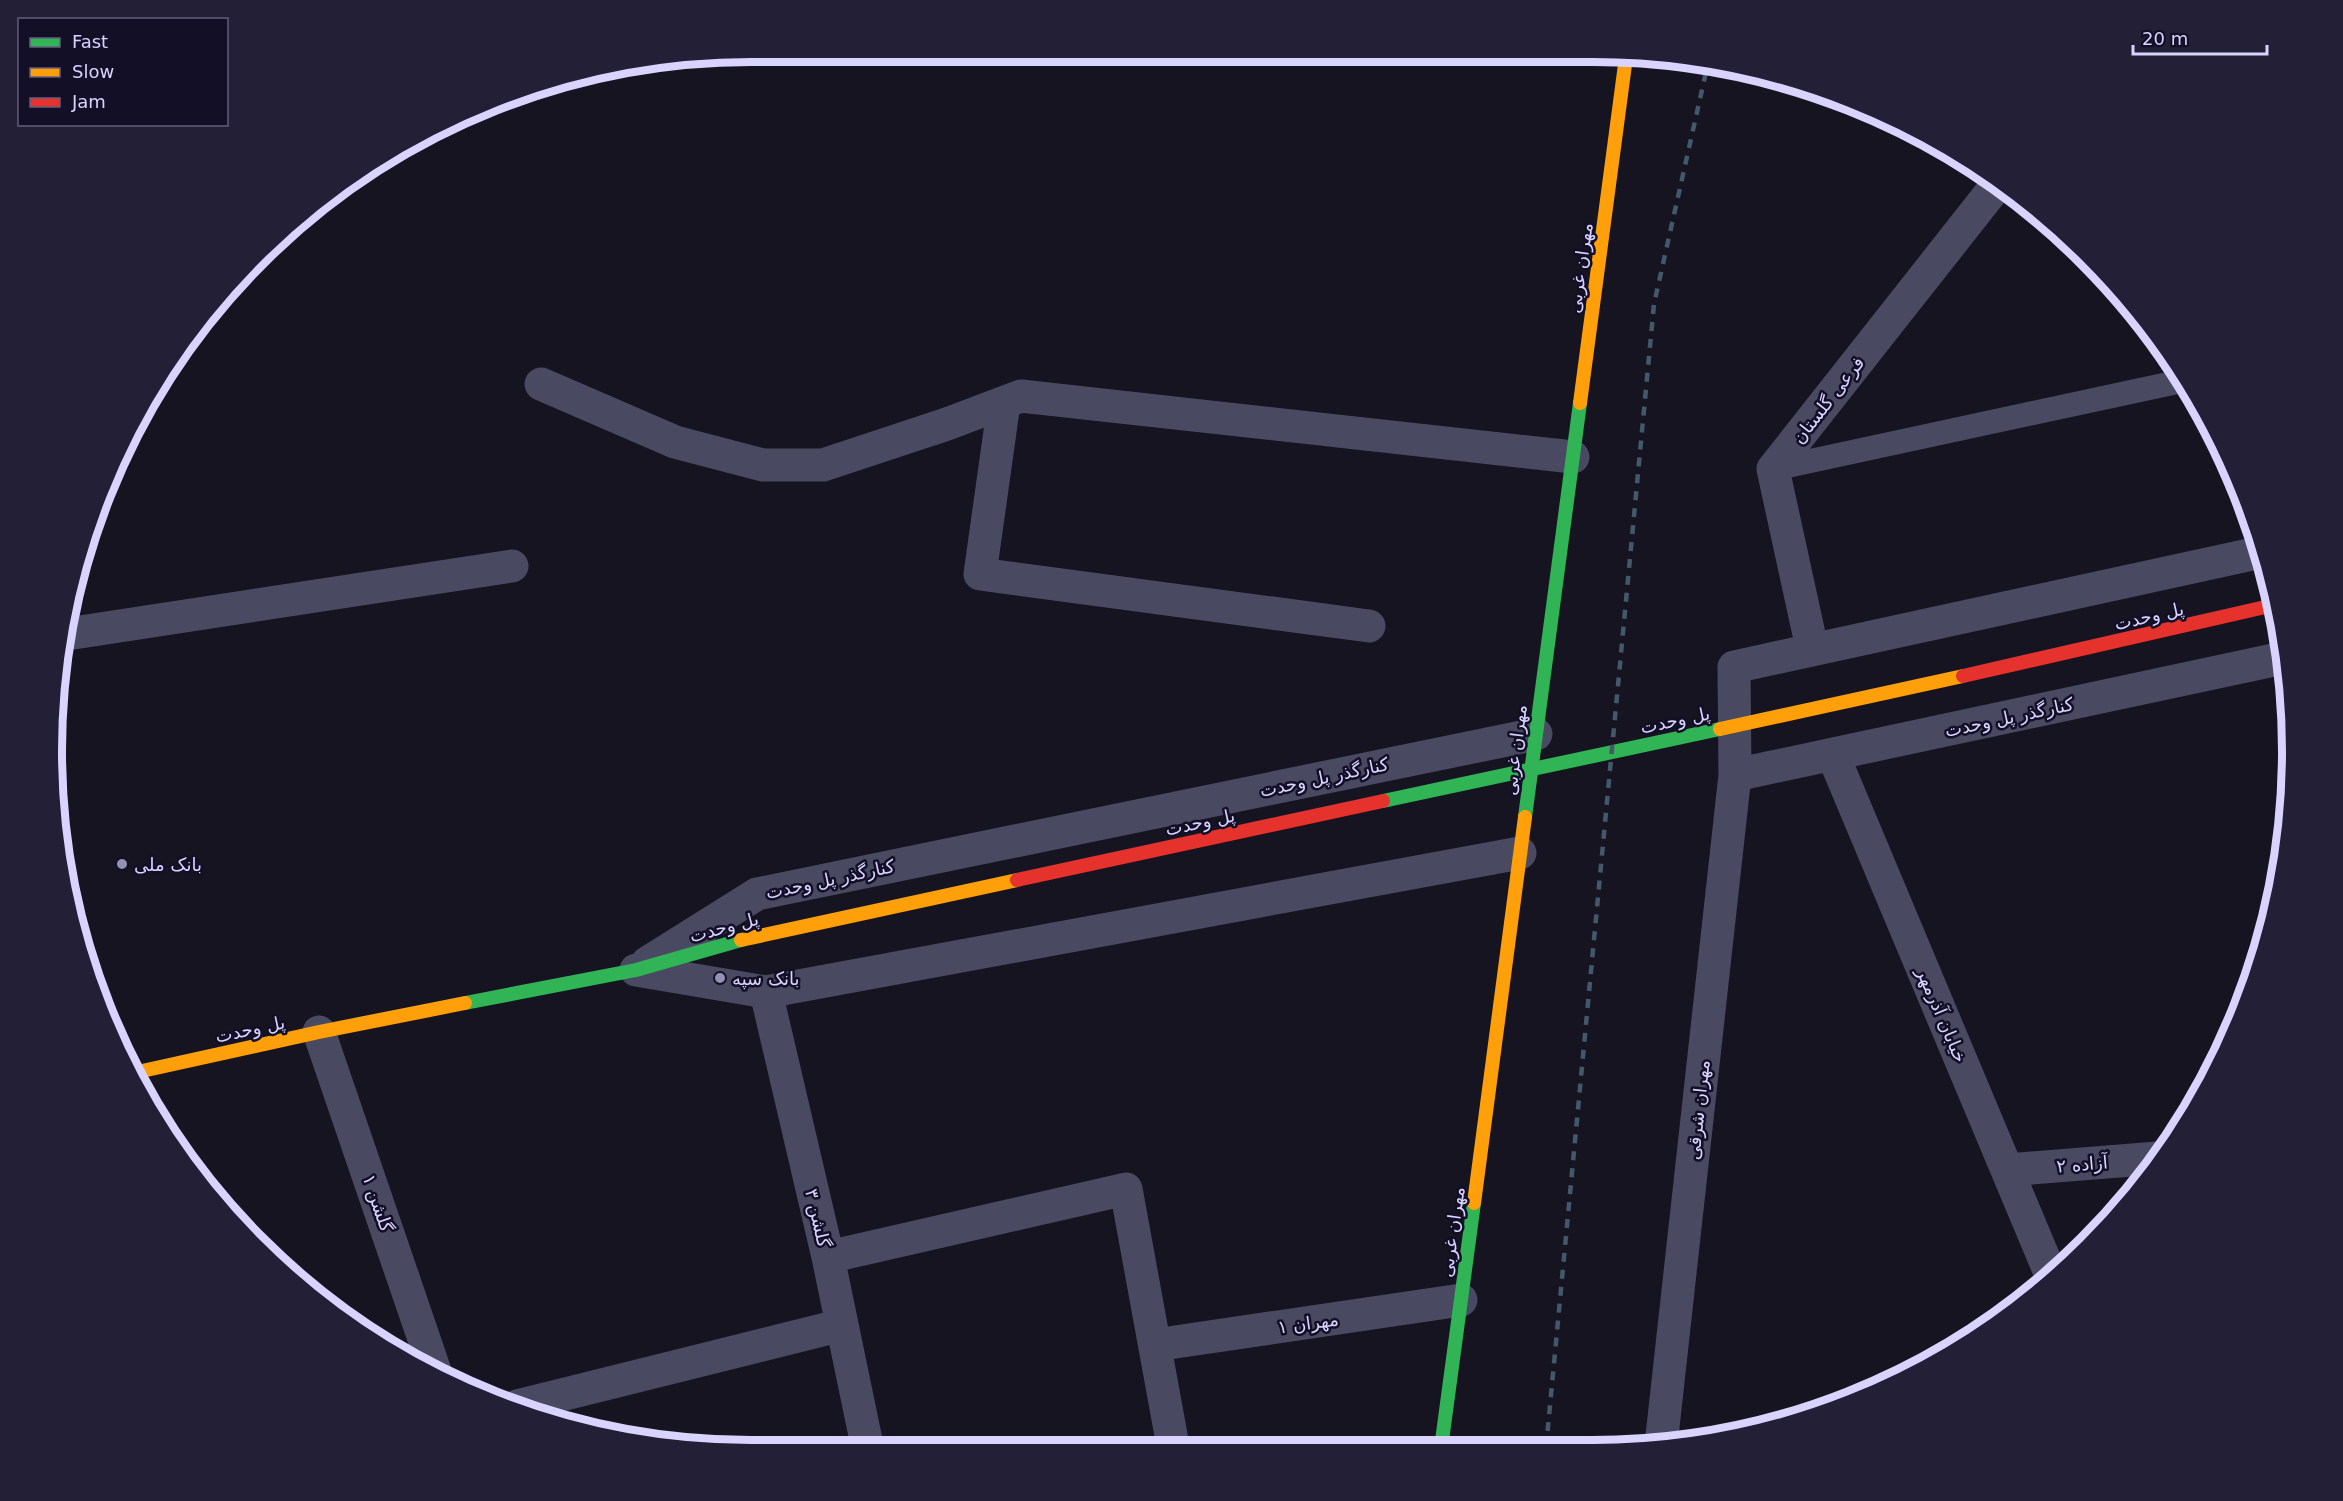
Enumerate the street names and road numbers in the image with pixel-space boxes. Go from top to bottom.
street label: مهران غربی [1563,221,1598,315]
street label: فرعی گلستان [1787,352,1869,448]
street label: پل وحدت [2112,598,2186,635]
street label: کنارگذر پل وحدت [1943,693,2076,742]
street label: پل وحدت [1638,702,1712,739]
street label: مهران غربی [1499,703,1532,797]
street label: کنارگذر پل وحدت [1258,753,1391,802]
street label: پل وحدت [1163,804,1237,841]
street label: کنارگذر پل وحدت [764,855,897,904]
street label: پل وحدت [687,908,761,947]
street label: خیابان آذرمهر [1911,963,1972,1066]
street label: پل وحدت [213,1011,287,1048]
street label: مهران شرقی [1682,1059,1715,1161]
street label: آزاده ۲ [2055,1150,2110,1177]
street label: گلشن ۱ [357,1171,398,1235]
street label: مهران غربی [1435,1185,1470,1279]
street label: گلشن ۳ [800,1187,835,1250]
street label: مهران ۱ [1276,1308,1340,1339]

